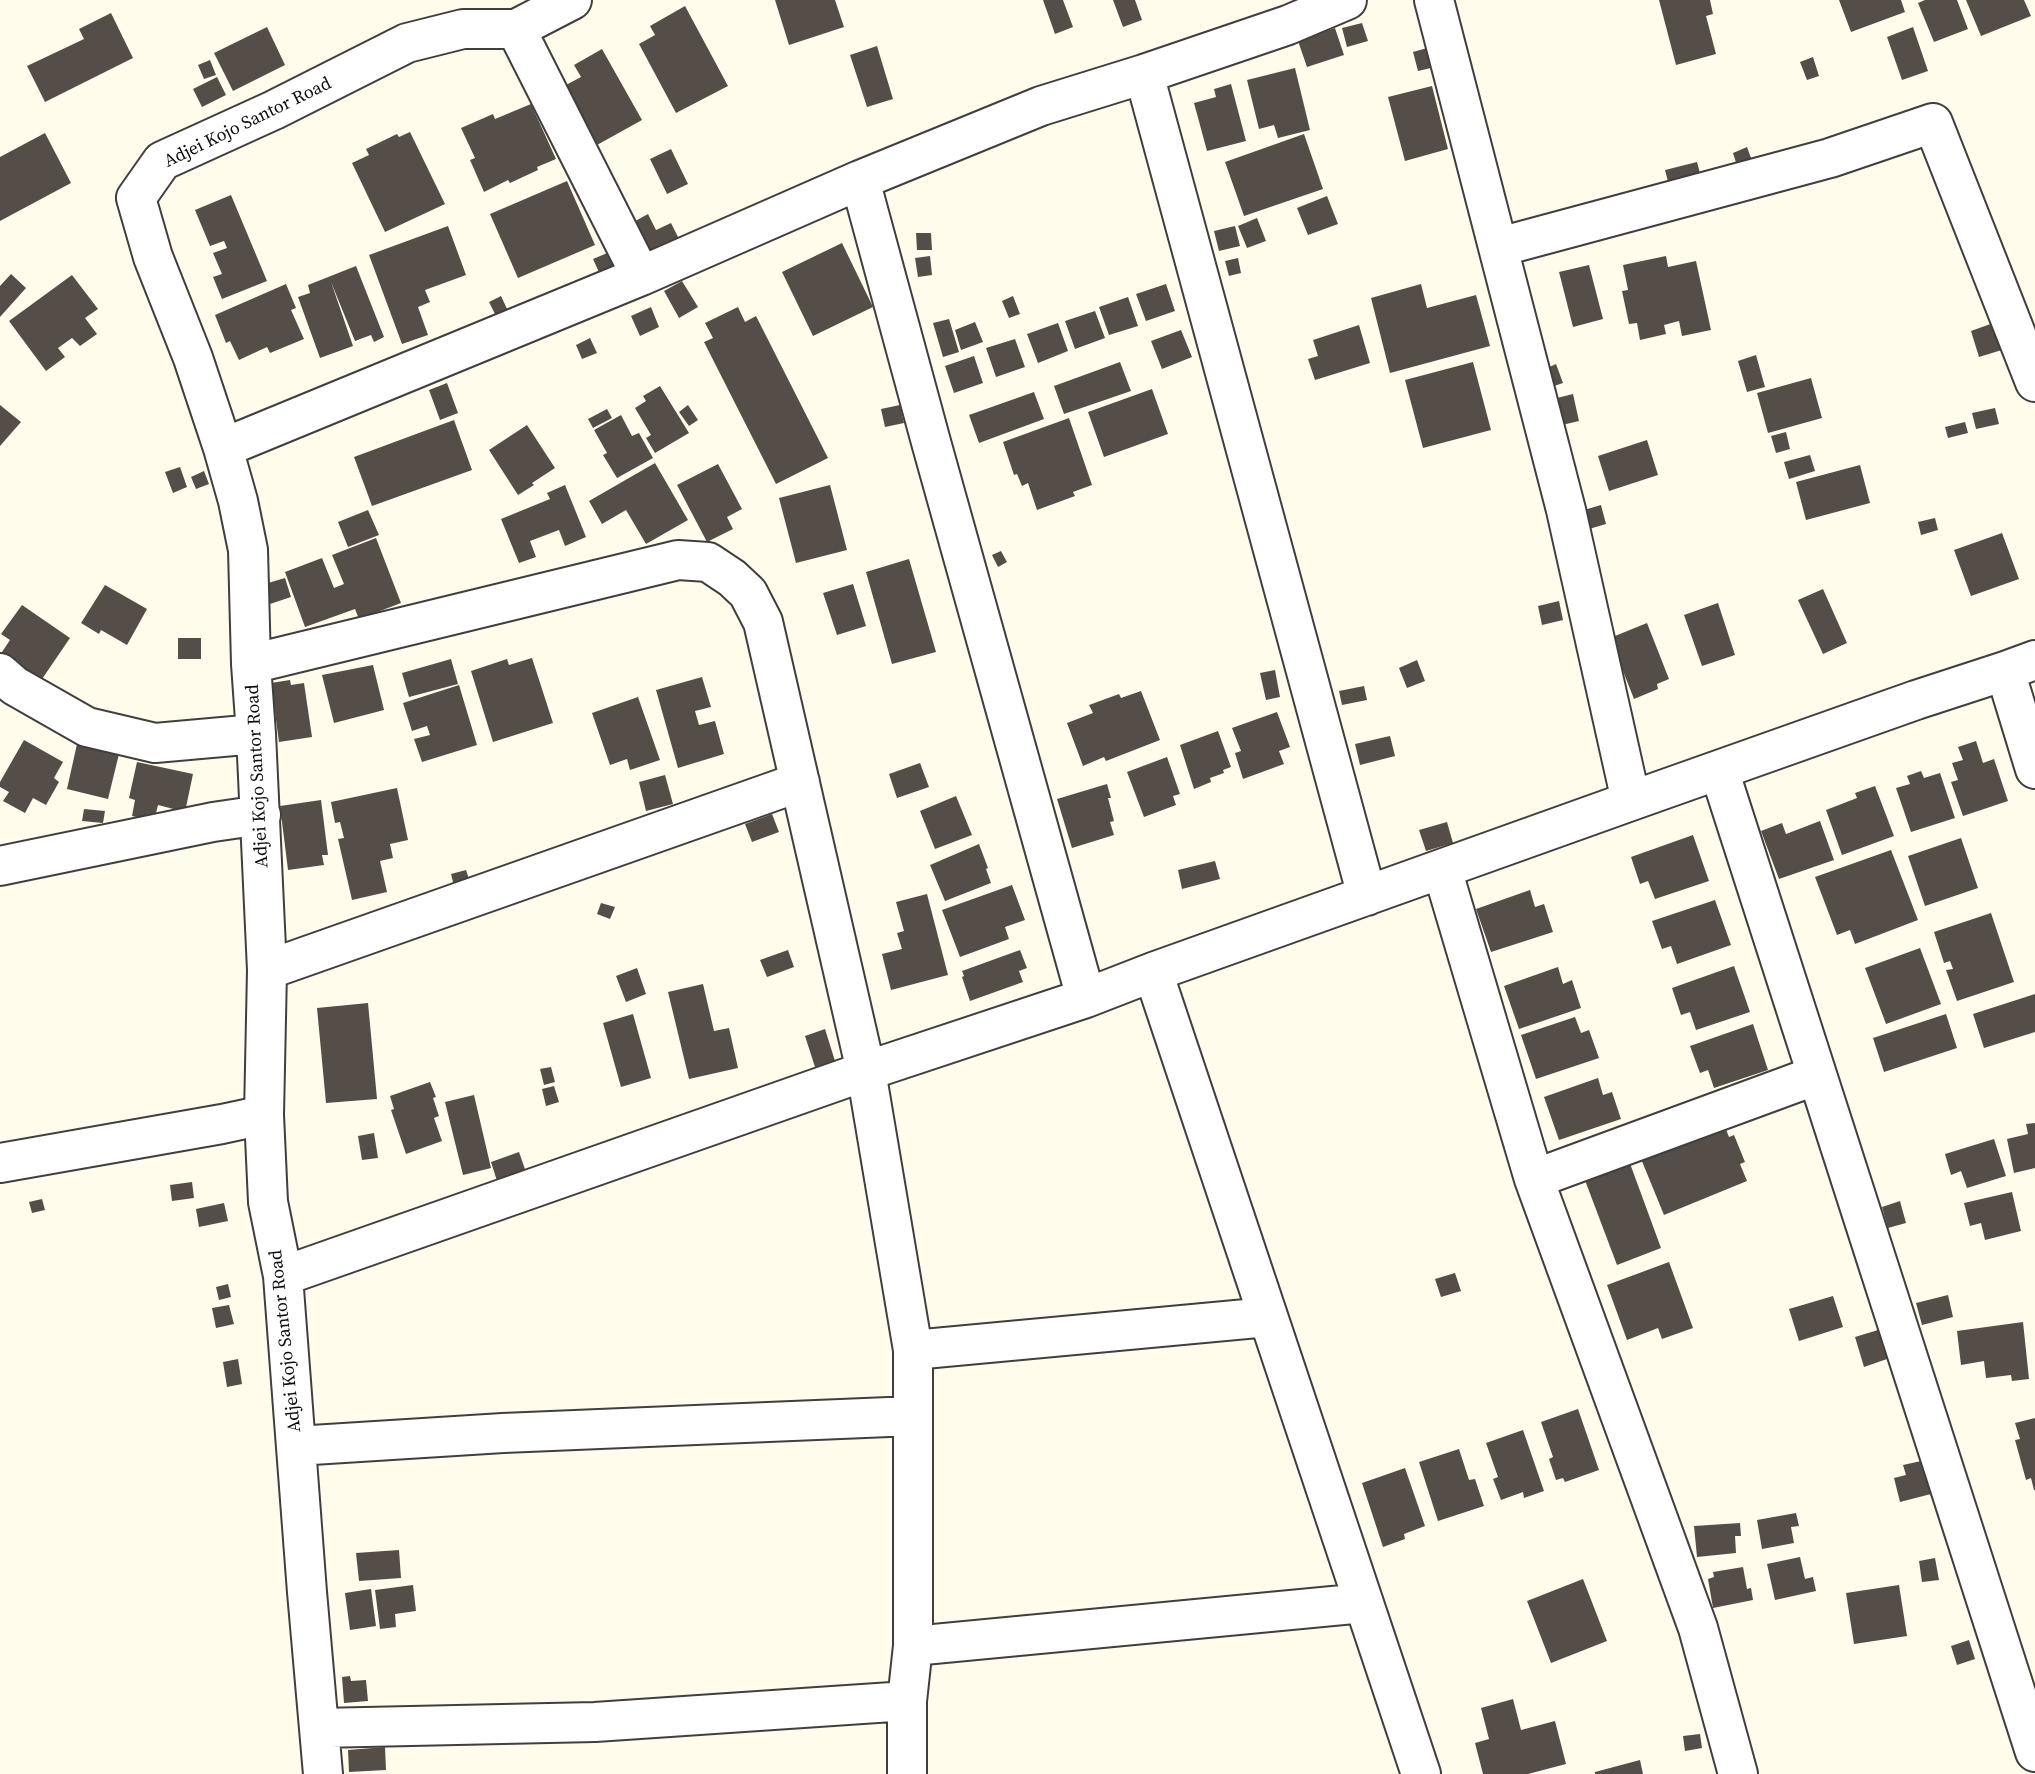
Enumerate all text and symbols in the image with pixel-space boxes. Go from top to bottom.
street label: Adjei Kojo Santor Road [161,73,335,173]
street label: Adjei Kojo Santor Road [242,684,274,868]
street label: Adjei Kojo Santor Road [266,1249,306,1433]

